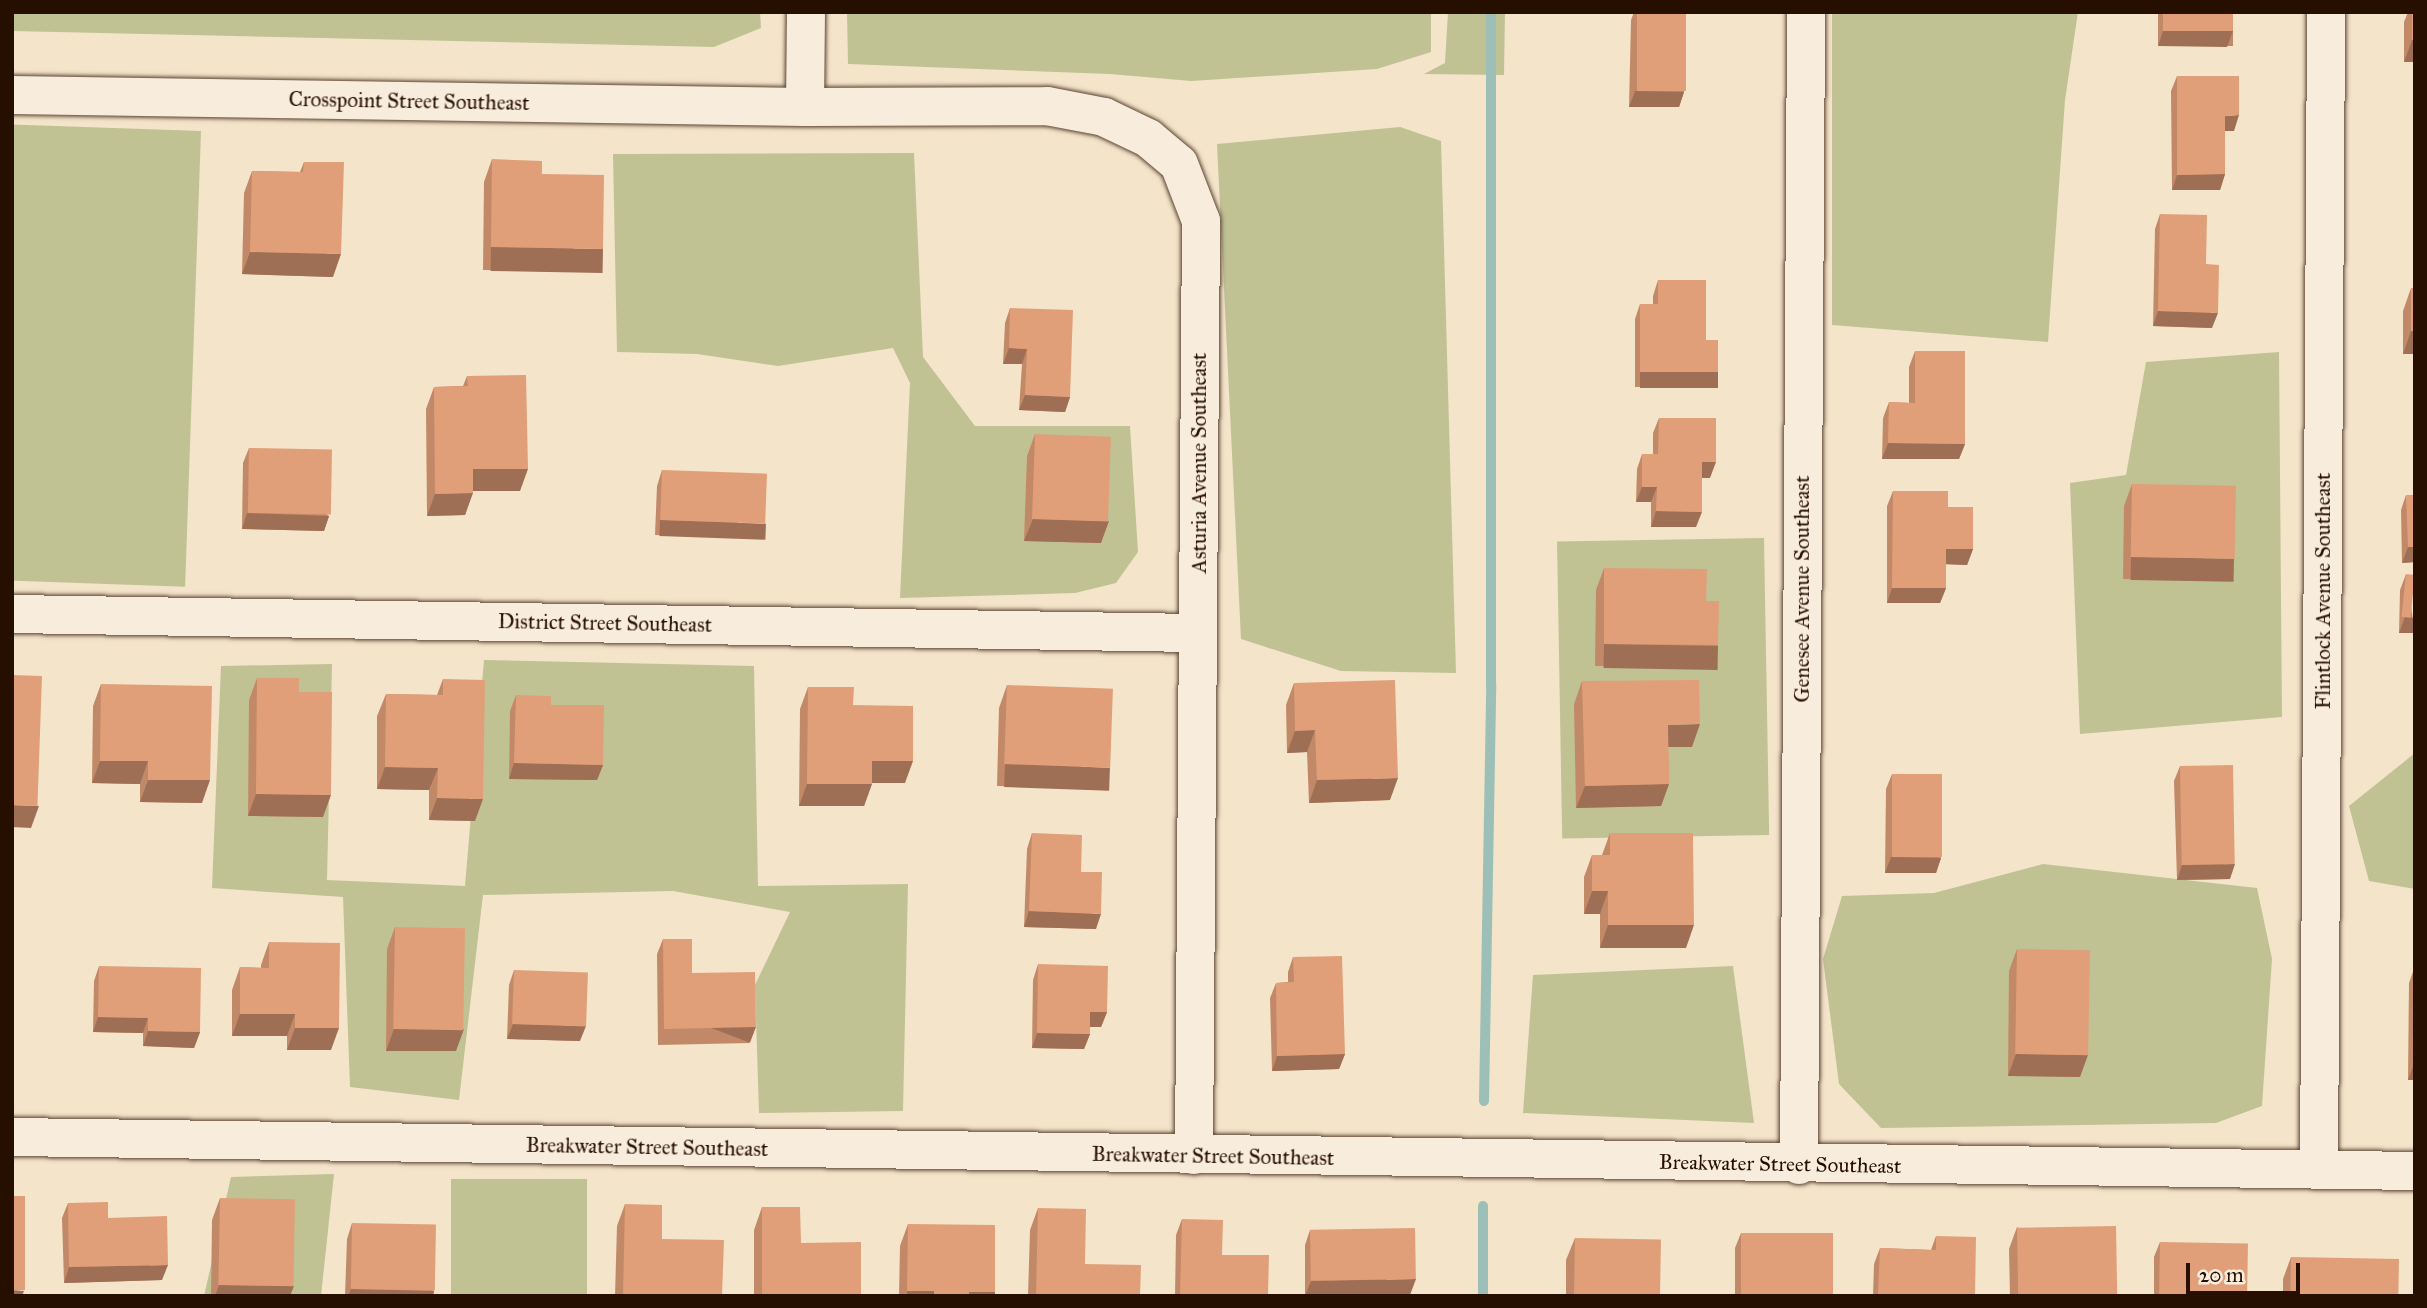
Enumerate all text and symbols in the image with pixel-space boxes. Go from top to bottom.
street label: Crosspoint Street Southeast [288,86,530,116]
street label: Asturia Avenue Southeast [1186,353,1212,573]
street label: Flintlock Avenue Southeast [2310,473,2336,709]
street label: Genesee Avenue Southeast [1789,475,1815,703]
street label: District Street Southeast [498,609,712,637]
street label: Breakwater Street Southeast [526,1132,768,1162]
street label: Breakwater Street Southeast [1092,1141,1334,1171]
street label: Breakwater Street Southeast [1659,1149,1901,1179]
scale bar [2189,1248,2303,1292]
text: 20 m [2199,1262,2244,1288]

